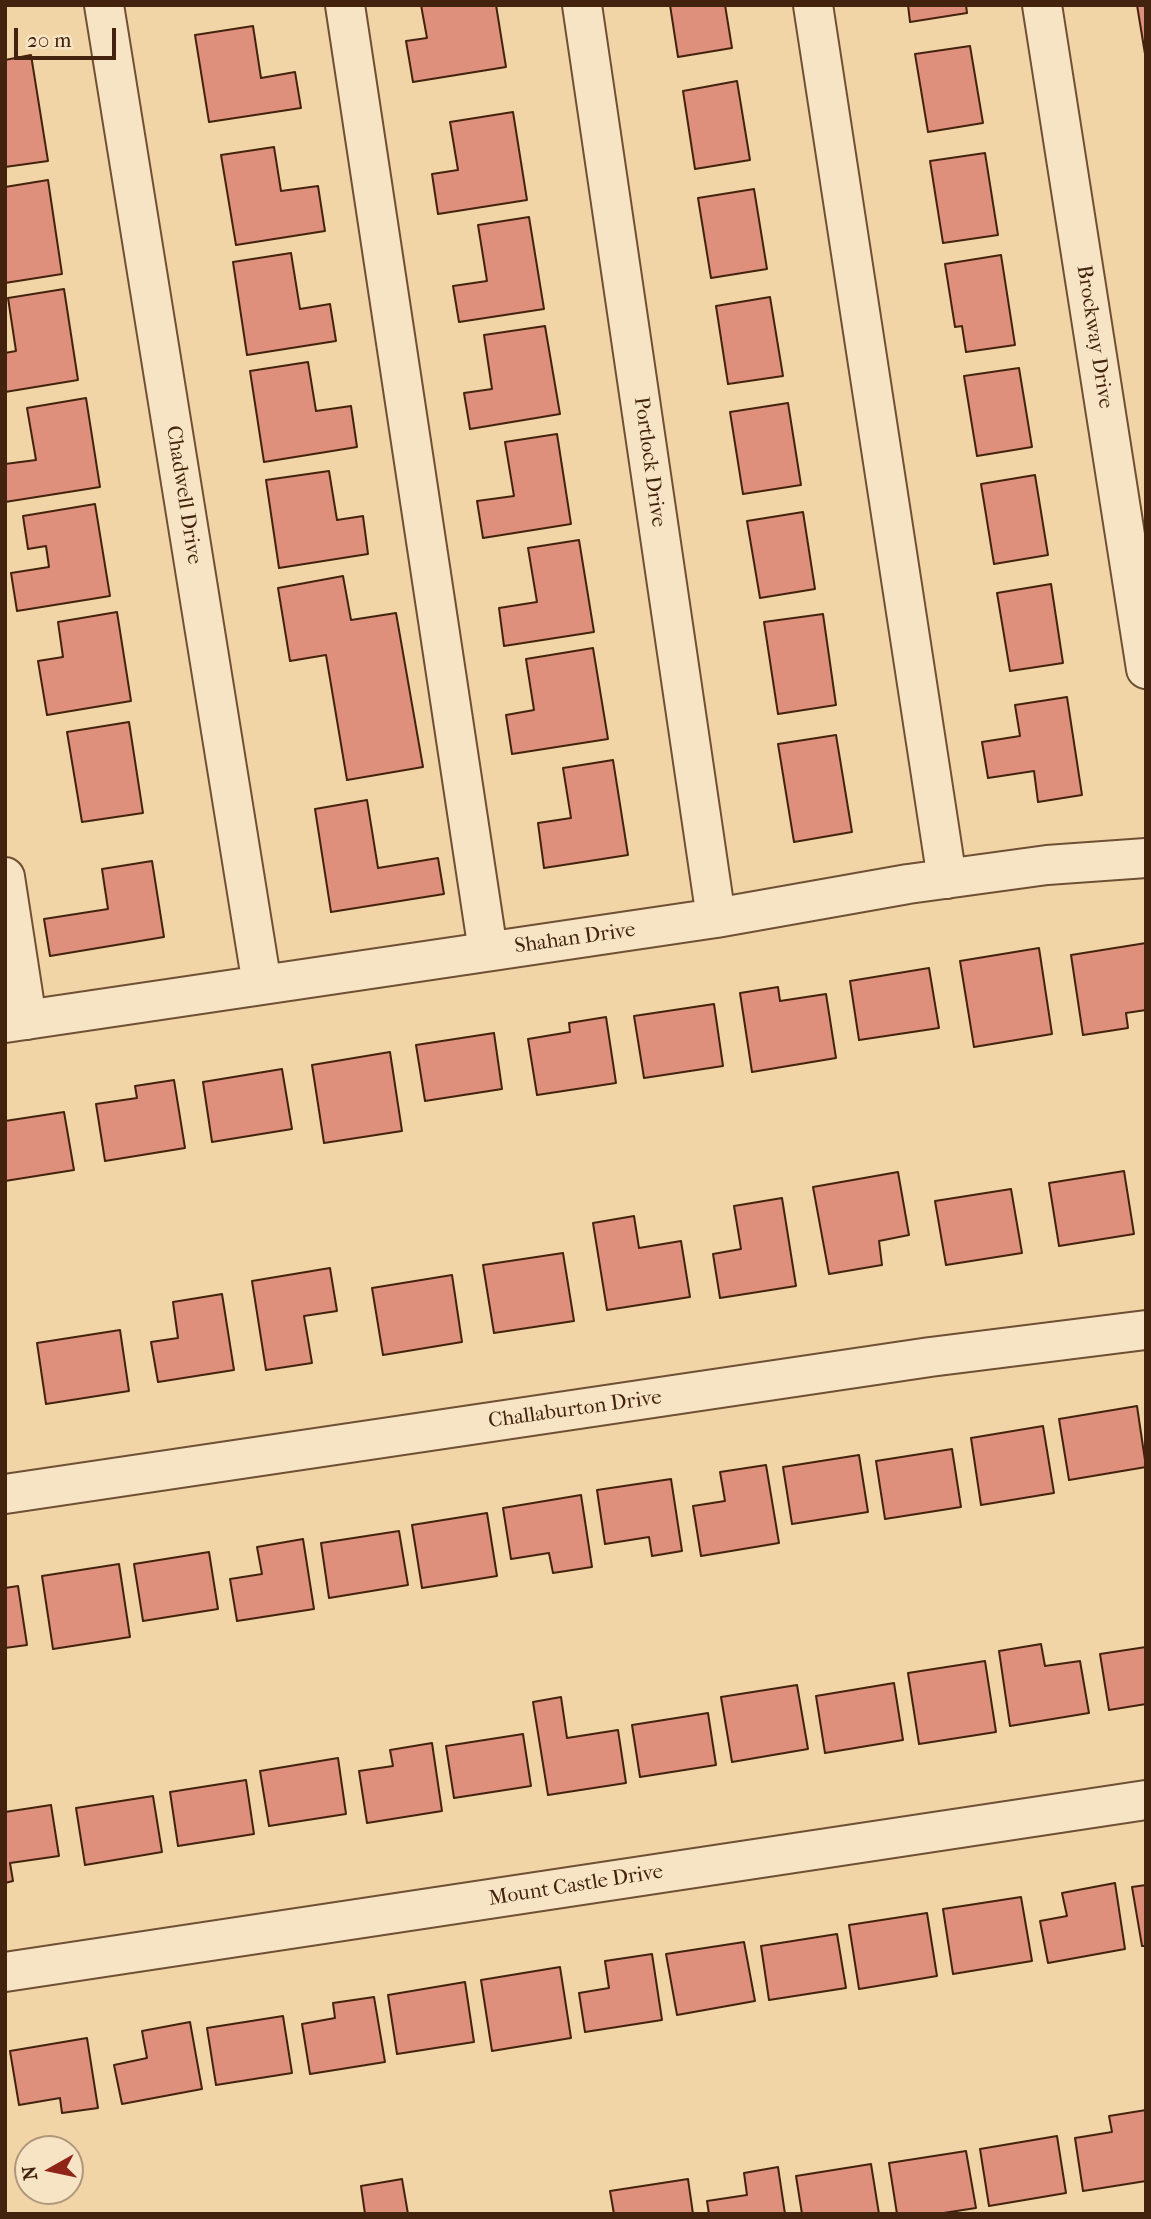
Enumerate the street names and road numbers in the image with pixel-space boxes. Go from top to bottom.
street label: Brockway Drive [1070,263,1118,411]
street label: Portlock Drive [627,395,671,529]
street label: Chadwell Drive [160,424,206,566]
street label: Shahan Drive [513,918,637,960]
street label: Challaburton Drive [487,1385,663,1435]
street label: Mount Castle Drive [487,1860,665,1912]

